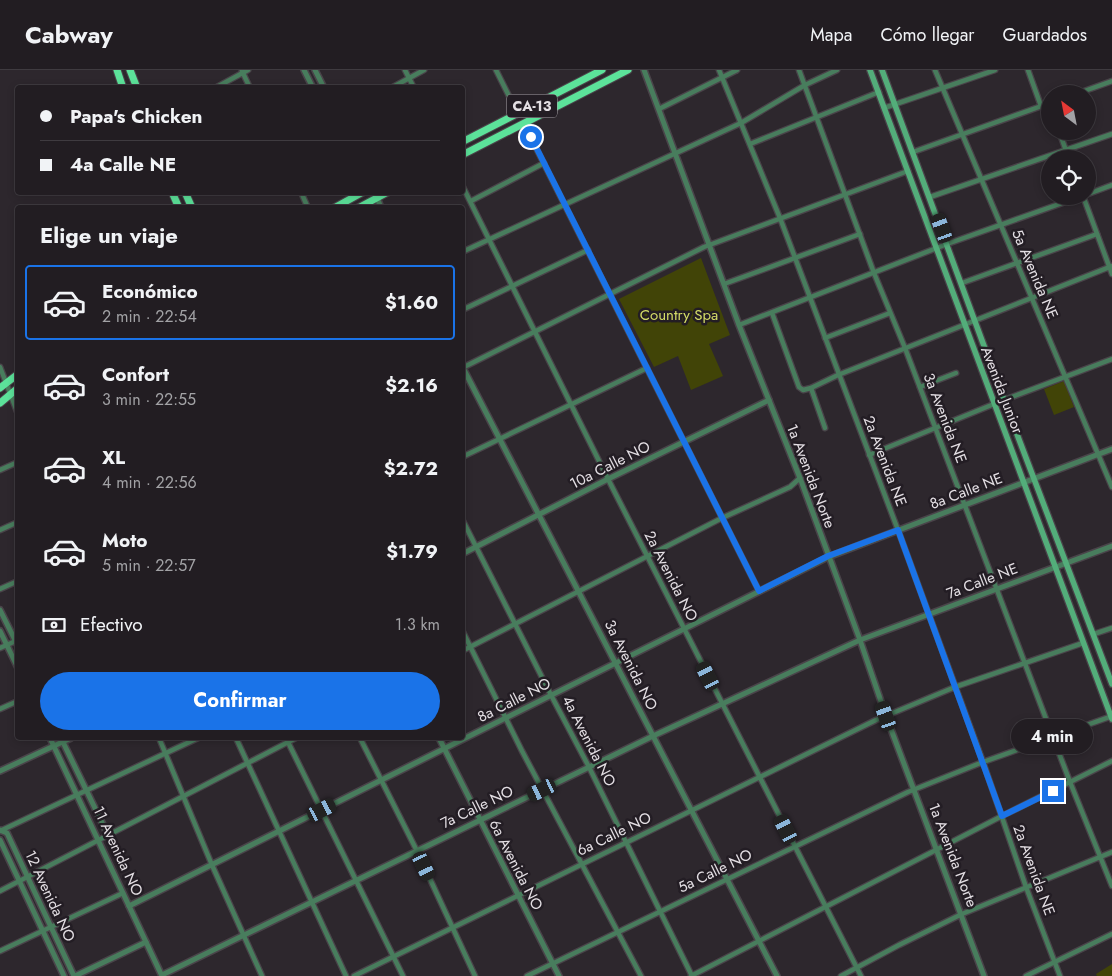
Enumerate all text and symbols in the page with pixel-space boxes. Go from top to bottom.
text: Cabway [25,17,113,52]
text: Mapa [810,22,852,48]
text: Cómo llegar [880,22,975,48]
text: Guardados [1003,22,1087,48]
north arrow [1041,85,1096,140]
map controls [1041,85,1096,205]
road number: CA-13 [507,94,557,118]
text: Papa's Chicken [70,103,202,130]
route start [520,126,542,148]
button: locate [1041,150,1096,205]
text: 4a Calle NE [70,151,176,178]
car [929,211,954,245]
text: Elige un viaje [40,219,178,251]
street label: 5a Avenida NE [1006,226,1064,322]
text: Económico [102,278,198,305]
icon: car [42,280,87,325]
text: $1.60 [385,289,438,316]
park label: Country Spa [640,304,718,326]
text: 2 min · 22:54 [102,305,197,328]
street label: Avenida Junior [975,343,1029,438]
text: Confort [102,361,169,388]
icon: car [42,363,87,408]
street label: 3a Avenida NE [918,370,972,466]
text: $2.16 [385,372,438,399]
text: 3 min · 22:55 [102,388,196,411]
street label: 2a Avenida NE [858,413,912,509]
street label: 1a Avenida Norte [781,421,841,532]
street label: 10a Calle NO [566,435,654,495]
text: XL [102,444,125,471]
icon: car [42,446,87,491]
text: $2.72 [384,455,438,482]
street label: 8a Calle NE [926,467,1006,515]
text: 4 min · 22:56 [102,471,197,494]
text: Moto [102,527,147,554]
street label: 2a Avenida NO [639,527,703,625]
icon: car [42,529,87,574]
text: $1.79 [386,538,438,565]
text: 5 min · 22:57 [102,554,196,577]
street label: 7a Calle NE [943,557,1021,605]
icon: cash [40,611,68,639]
text: Efectivo [80,611,143,638]
text: 1.3 km [395,613,440,636]
street label: 3a Avenida NO [599,616,663,714]
car [694,659,721,693]
button: Confirmar [40,672,440,730]
street label: 8a Calle NO [473,672,555,728]
street label: 4a Avenida NO [557,692,621,790]
car [874,699,897,733]
callout: 4 min [1012,718,1094,754]
text: 4 min [1031,725,1073,748]
car [525,777,558,803]
street label: 7a Calle NO [437,780,517,834]
route end [1042,780,1064,802]
car [305,797,338,823]
street label: 1a Avenida Norte [923,800,983,911]
street label: 11 Avenida NO [88,802,148,900]
street label: 6a Calle NO [573,806,655,862]
car [772,812,799,846]
street label: 6a Avenida NO [484,816,548,914]
street label: 2a Avenida NE [1007,821,1061,919]
street label: 5a Calle NO [674,843,756,898]
street label: 12 Avenida NO [19,847,81,945]
car [410,849,437,883]

